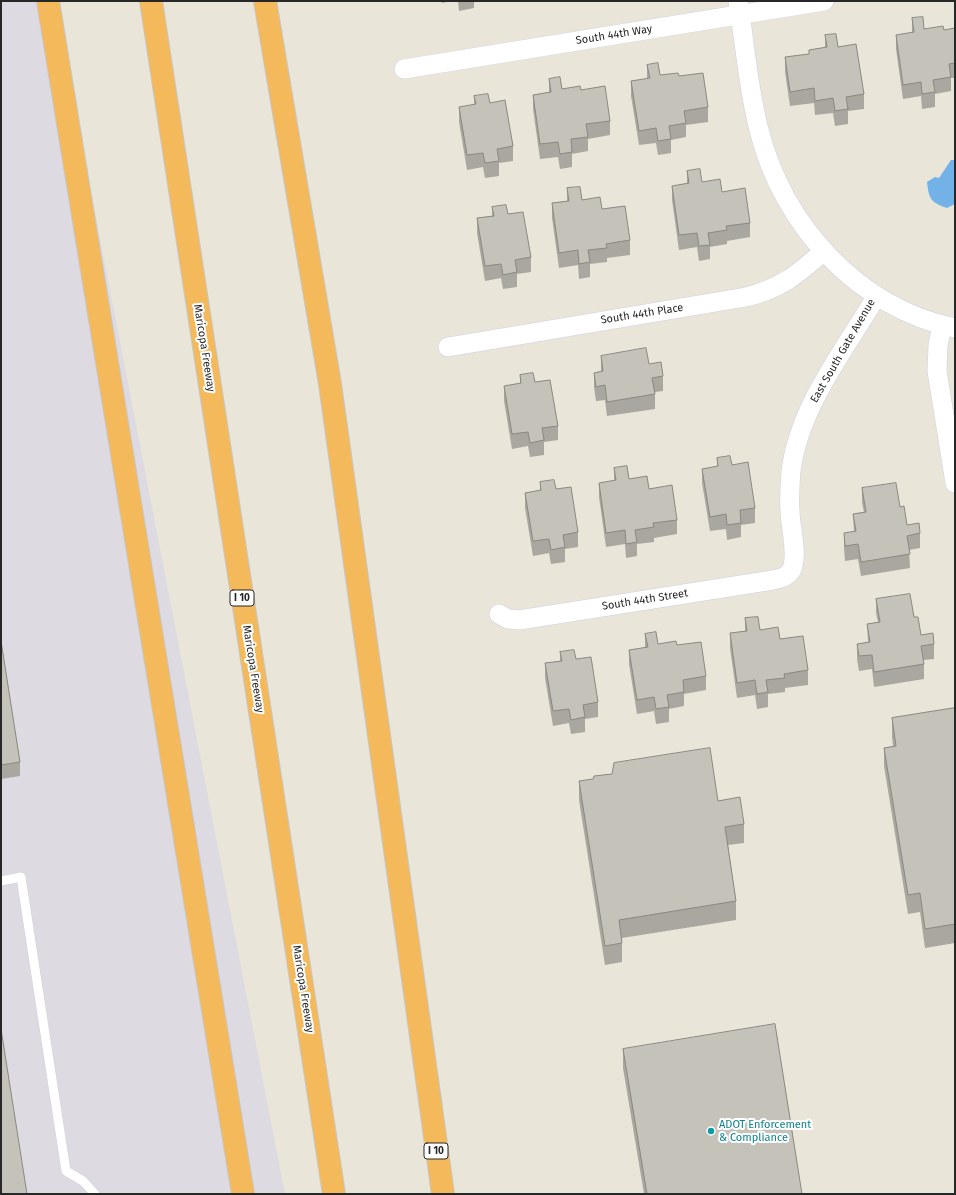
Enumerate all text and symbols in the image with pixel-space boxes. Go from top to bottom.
street label: South 44th Way [575,22,653,48]
street label: East South Gate Avenue [808,297,878,405]
street label: South 44th Place [600,301,684,327]
street label: Maricopa Freeway [191,303,217,393]
street label: South 44th Street [601,587,689,613]
road number: I 10 [230,590,254,606]
street label: Maricopa Freeway [240,624,266,714]
street label: Maricopa Freeway [290,944,316,1034]
place label: ADOT Enforcement & Compliance [719,1118,811,1144]
marker: ADOT Enforcement & Compliance [706,1126,716,1136]
road number: I 10 [424,1143,448,1159]

